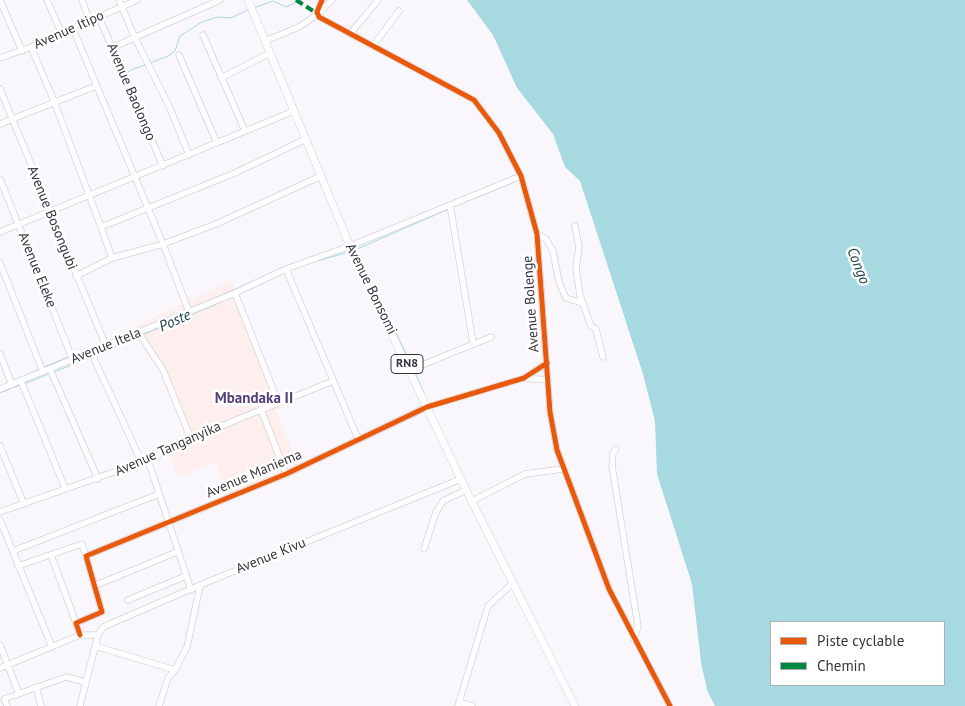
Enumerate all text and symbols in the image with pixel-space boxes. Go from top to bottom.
street label: Avenue Itipo [31,7,107,53]
street label: Avenue Baolongo [103,41,159,143]
street label: Avenue Bosongubi [24,164,80,272]
street label: Avenue Eleke [14,230,60,310]
street label: Avenue Bonsomi [342,241,400,337]
water label: Congo [843,245,873,287]
street label: Avenue Bolenge [519,255,543,353]
water label: Poste [156,306,194,336]
street label: Avenue Itela [68,324,144,368]
road number: RN8 [391,354,423,374]
district label: Mbandaka II [215,390,293,408]
street label: Avenue Tanganyika [112,418,224,480]
street label: Avenue Maniema [204,446,304,502]
street label: Avenue Kivu [234,534,308,578]
legend [770,621,945,686]
text: Piste cyclable [817,631,904,650]
text: Chemin [817,656,866,675]

